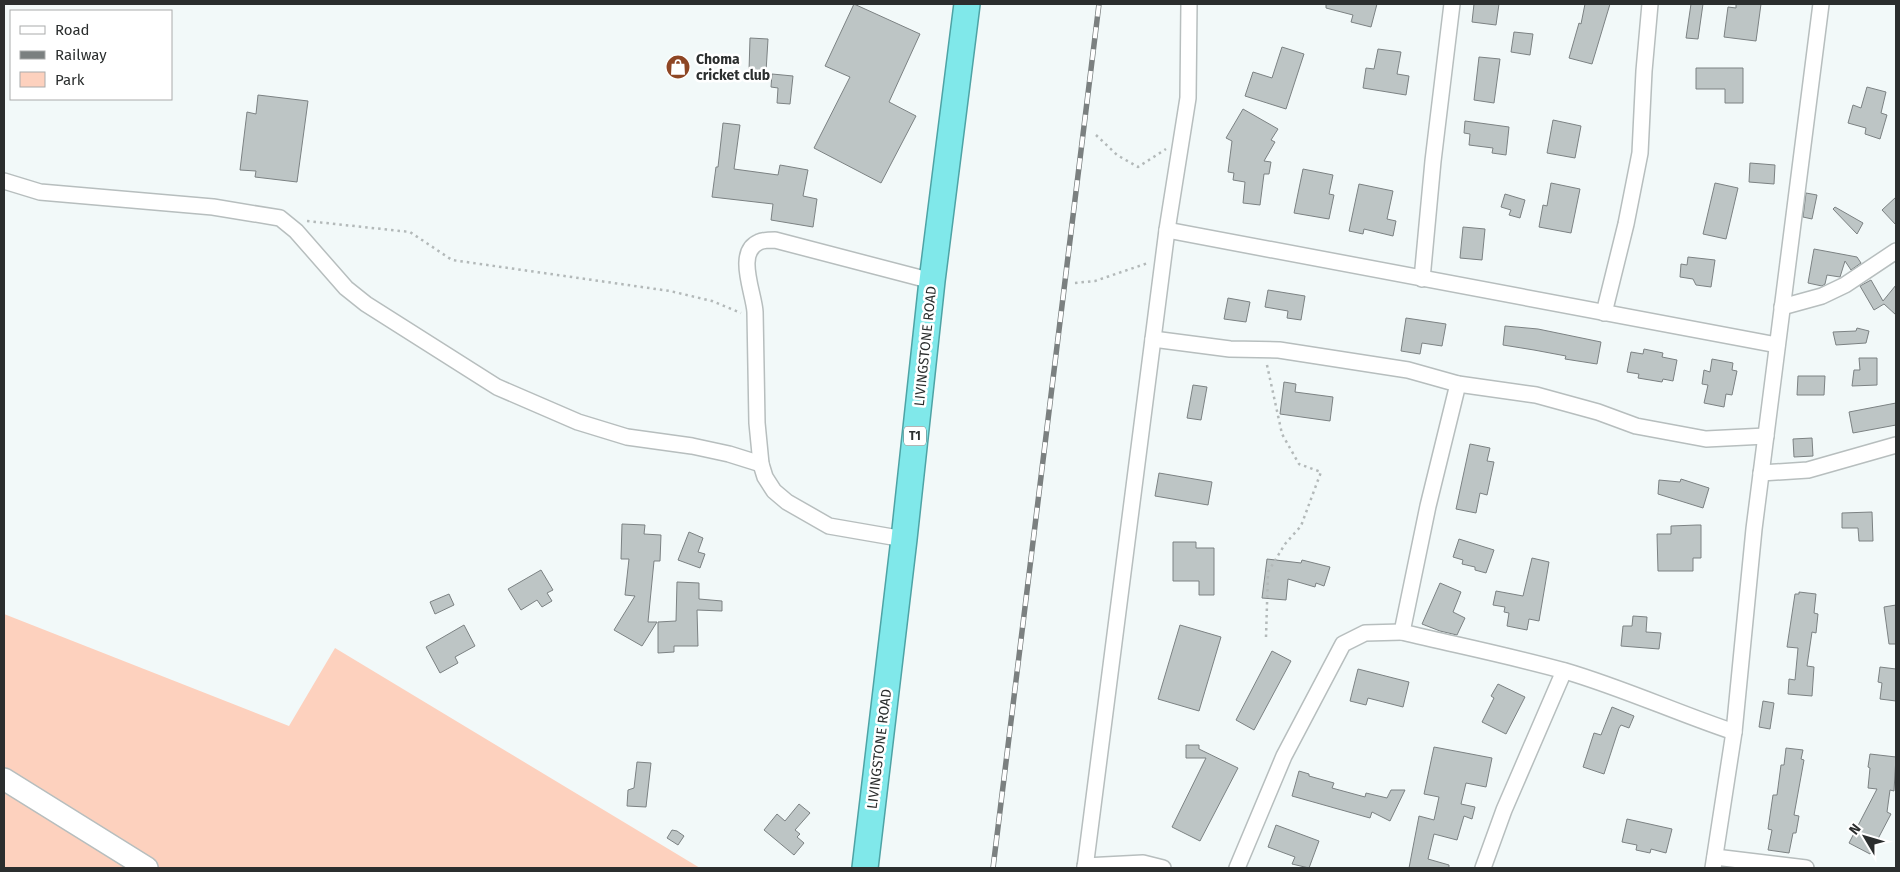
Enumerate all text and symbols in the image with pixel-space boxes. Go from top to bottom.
legend [10,10,172,100]
text: Road [55,21,90,39]
text: Railway [55,46,107,64]
place label: Choma cricket club [696,51,770,84]
shop icon: Choma cricket club [665,54,691,80]
text: Park [55,71,85,89]
street label: LIVINGSTONE ROAD [911,285,940,407]
road number: T1 [904,426,926,446]
street label: LIVINGSTONE ROAD [864,688,895,810]
north arrow [1840,812,1890,862]
text: N [1846,820,1865,838]

